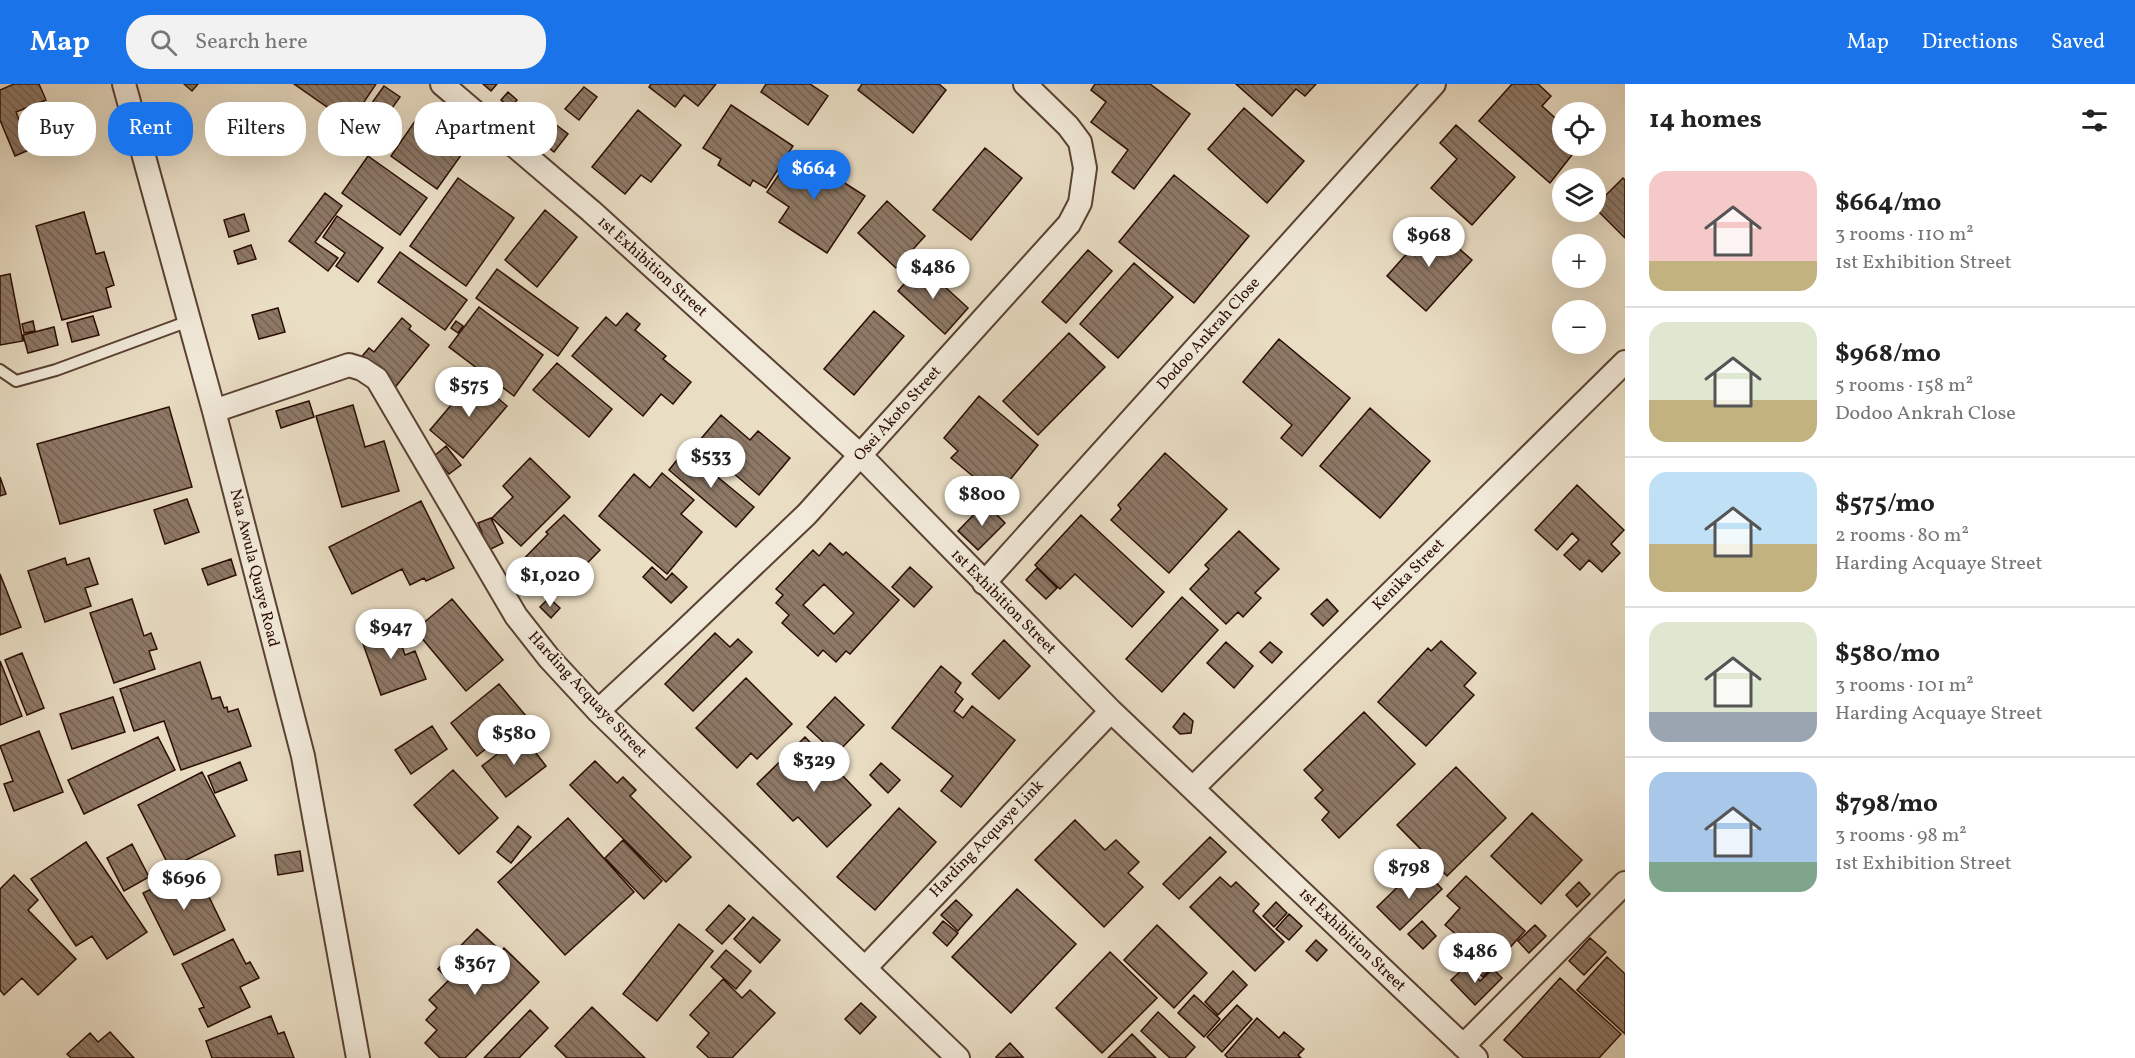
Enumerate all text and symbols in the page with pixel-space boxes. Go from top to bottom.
search box [126,15,546,69]
text: Map [30,23,90,62]
icon: search [147,26,180,59]
text: Search here [195,27,308,58]
text: Map [1847,28,1889,57]
text: Directions [1922,28,2018,57]
text: Saved [2051,28,2105,57]
chip: Buy [18,102,96,156]
chip: Rent [108,102,193,156]
chip: Filters [205,102,306,156]
chip: New [318,102,402,156]
chip: Apartment [414,102,557,156]
map controls [1552,102,1606,354]
button: locate [1552,102,1606,156]
text: 14 homes [1649,102,1762,138]
icon: filters [2078,104,2111,137]
pin: $664 [778,150,850,201]
text: $664 [792,155,836,183]
button: layers [1552,168,1606,222]
text: $664/mo [1835,185,1941,221]
icon: home [1697,195,1769,267]
street label: 1st Exhibition Street [592,212,712,323]
pin: $968 [1393,217,1465,268]
text: 3 rooms · 110 m² [1835,221,1974,249]
text: $968 [1407,222,1451,250]
button: + [1552,234,1606,288]
pin: $486 [897,249,969,300]
text: 1st Exhibition Street [1835,249,2012,277]
text: $486 [911,254,955,282]
street label: Dodoo Ankrah Close [1152,273,1266,395]
button: − [1552,300,1606,354]
text: $968/mo [1835,336,1941,372]
icon: home [1697,346,1769,418]
street label: Osei Akoto Street [849,361,947,467]
pin: $575 [433,367,505,418]
text: $575 [449,372,489,400]
text: 5 rooms · 158 m² [1835,372,1973,400]
text: Dodoo Ankrah Close [1835,400,2016,428]
pin: $533 [675,438,747,489]
text: $533 [690,443,732,471]
pin: $800 [946,476,1018,527]
text: $800 [959,481,1005,509]
text: $575/mo [1835,486,1935,522]
street label: Naa Awula Quaye Road [224,487,284,649]
icon: home [1697,496,1769,568]
text: 2 rooms · 80 m² [1835,522,1969,550]
street label: Kenika Street [1368,534,1450,616]
street label: 1st Exhibition Street [945,544,1061,660]
text: Harding Acquaye Street [1835,550,2043,578]
pin: $1,020 [501,557,599,608]
text: $1,020 [520,562,580,590]
pin: $947 [355,609,427,660]
text: $947 [369,614,413,642]
street label: Harding Acquaye Street [522,627,652,763]
text: $580/mo [1835,636,1940,672]
icon: home [1697,646,1769,718]
text: 3 rooms · 101 m² [1835,672,1974,700]
text: Harding Acquaye Street [1835,700,2043,728]
pin: $580 [478,715,550,766]
text: $580 [492,720,536,748]
pin: $329 [778,742,850,793]
text: $329 [793,747,835,775]
street label: Harding Acquaye Link [925,775,1049,903]
text: $798/mo [1835,786,1938,822]
icon: home [1697,796,1769,868]
text: 3 rooms · 98 m² [1835,822,1967,850]
pin: $798 [1373,849,1445,900]
text: 1st Exhibition Street [1835,850,2012,878]
text: $798 [1388,854,1430,882]
pin: $696 [148,860,220,911]
text: $696 [162,865,206,893]
street label: 1st Exhibition Street [1294,883,1411,997]
pin: $486 [1439,933,1511,984]
text: $486 [1453,938,1497,966]
pin: $367 [439,945,511,996]
text: $367 [454,950,496,978]

